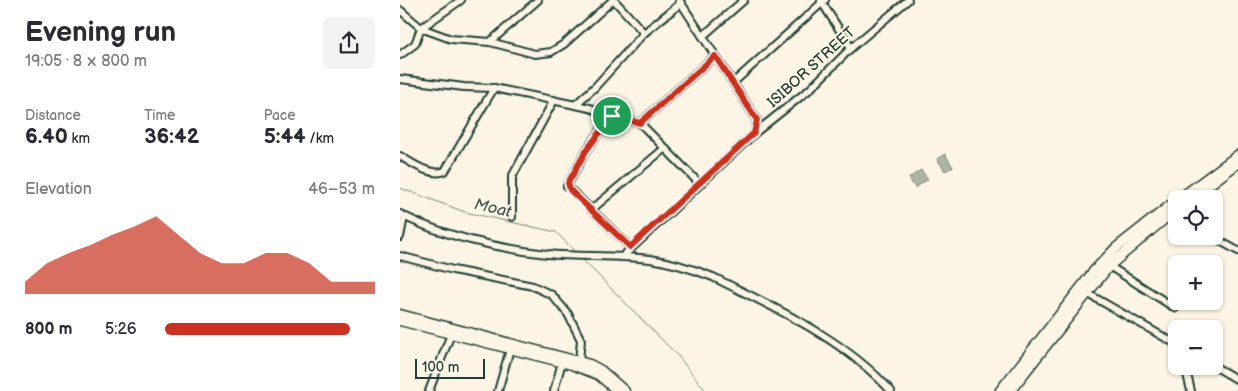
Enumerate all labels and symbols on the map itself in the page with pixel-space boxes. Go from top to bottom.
street label: ISIBOR STREET [763,23,859,112]
pin [591,95,633,137]
water label: Moat [472,195,514,222]
scale bar [415,356,485,379]

